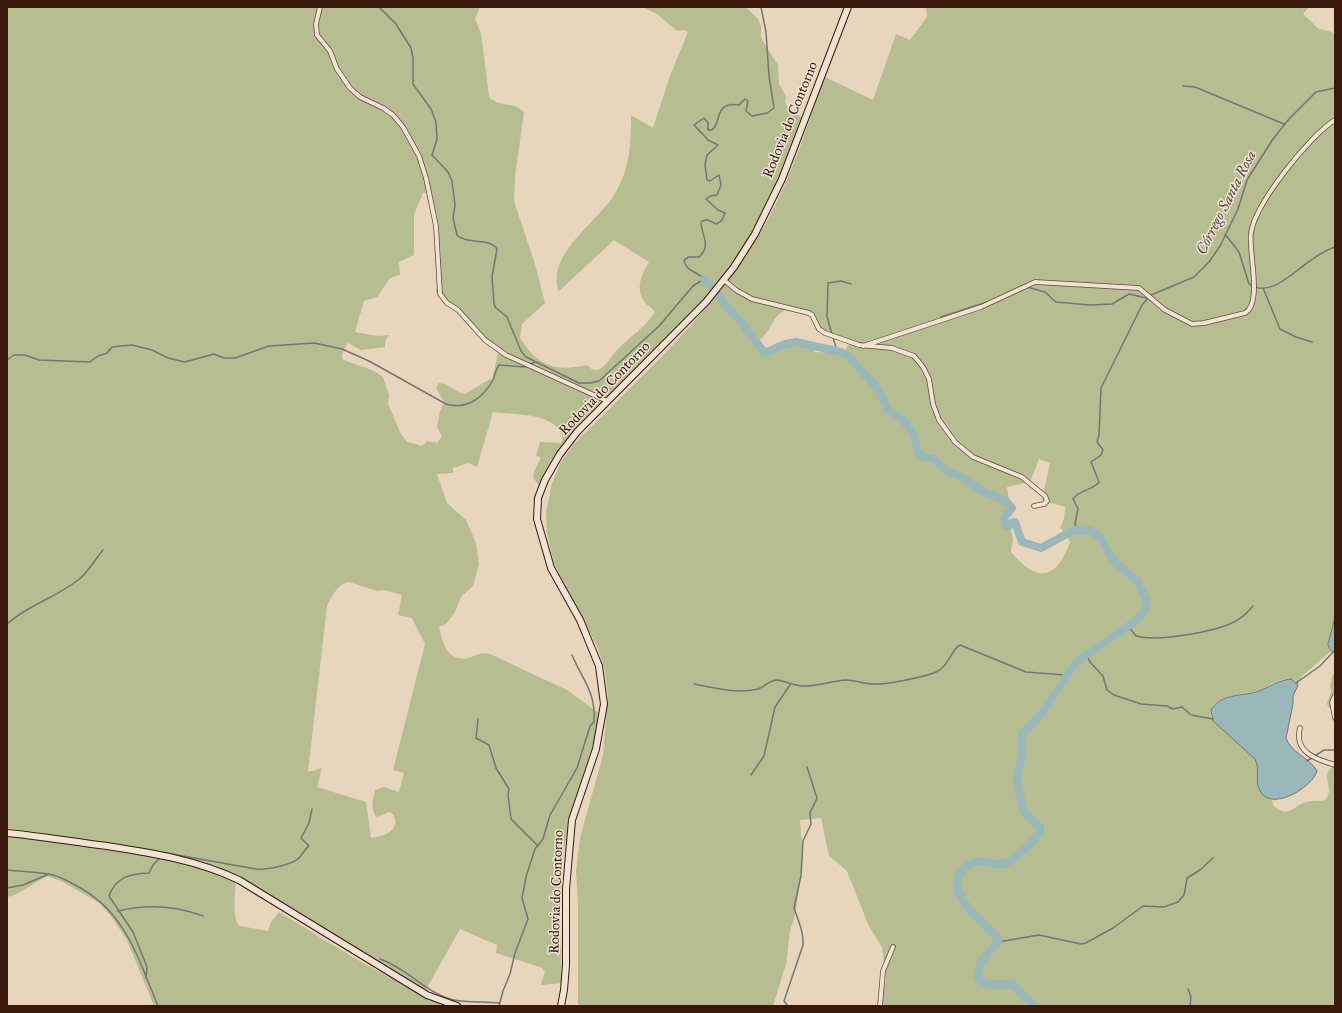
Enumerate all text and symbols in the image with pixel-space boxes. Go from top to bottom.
street label: Rodovia do Contorno [760,59,822,181]
water label: Córrego Santa Rosa [1193,148,1261,258]
street label: Rodovia do Contorno [556,339,654,439]
street label: Rodovia do Contorno [546,830,568,954]

